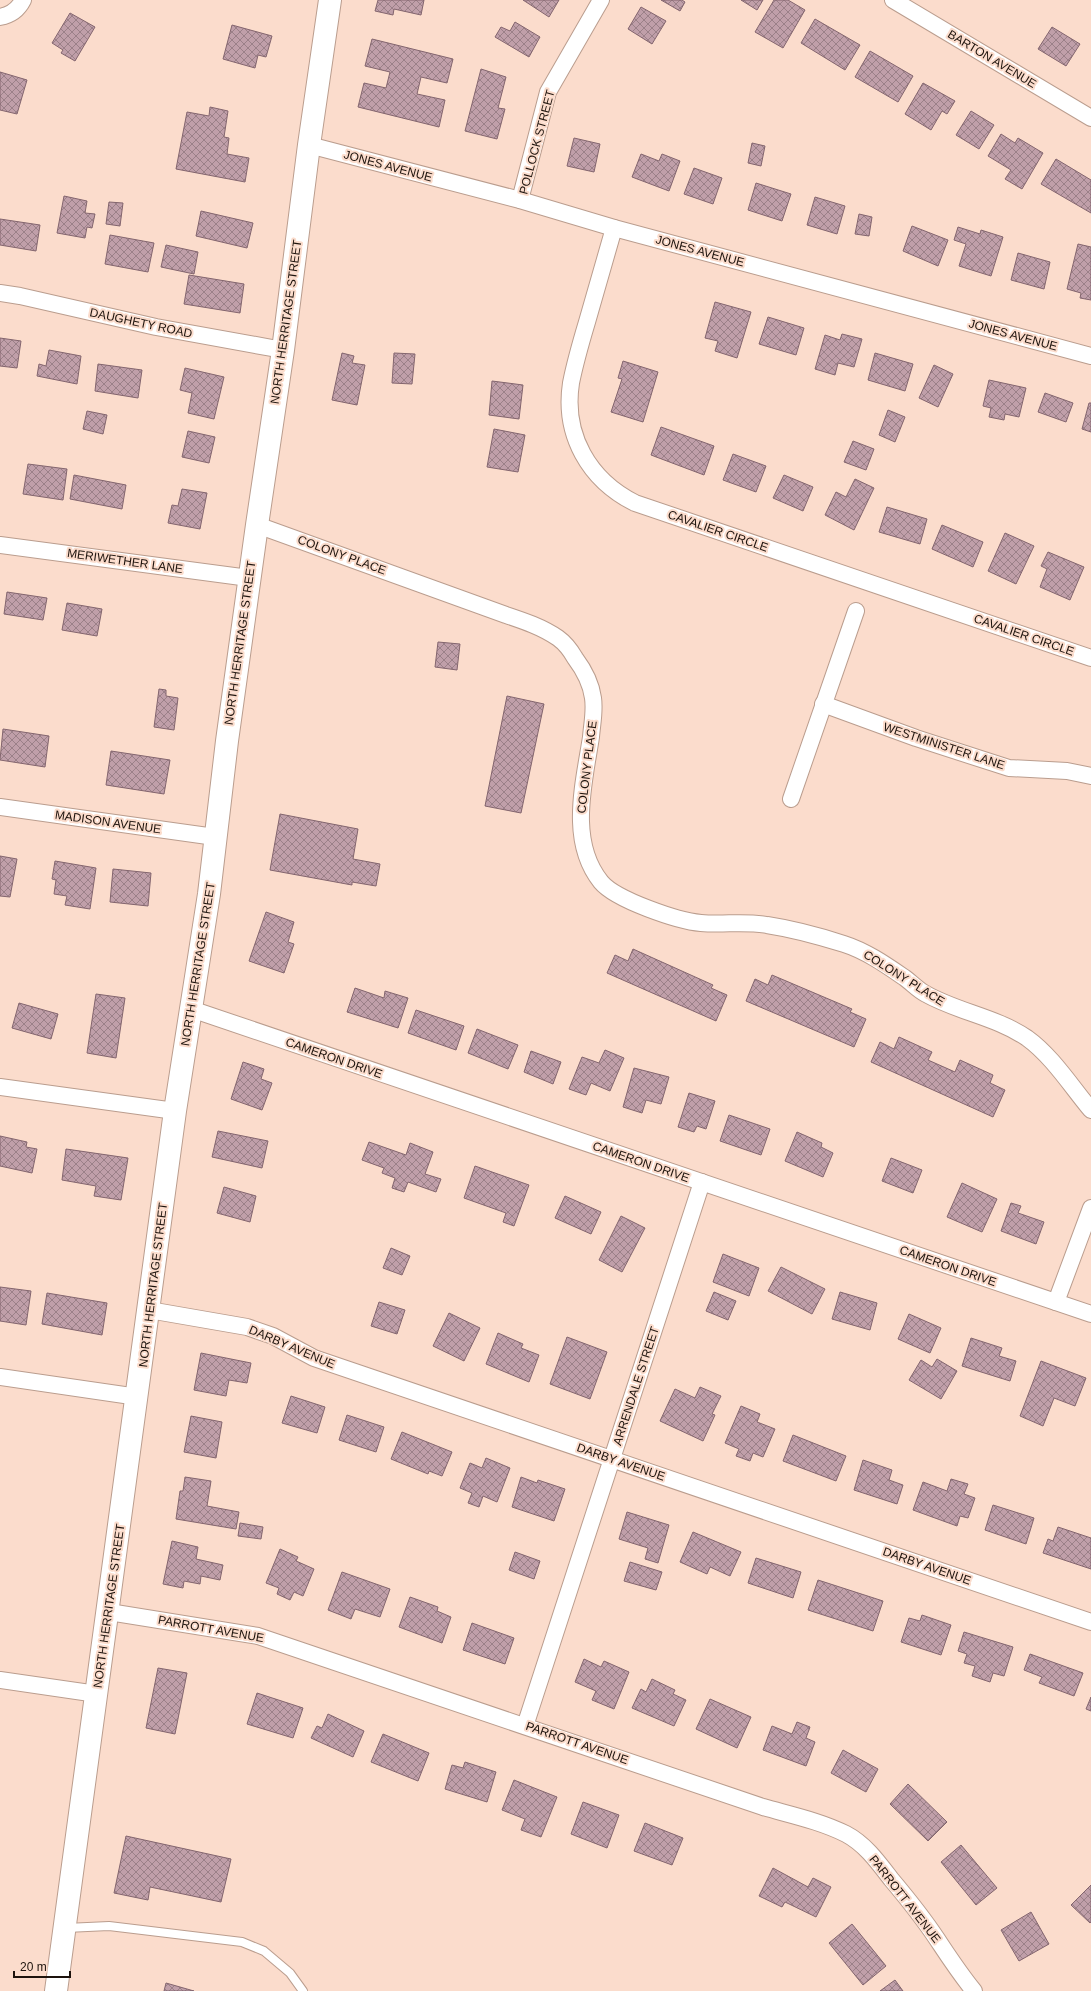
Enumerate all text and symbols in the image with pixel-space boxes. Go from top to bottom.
street label: BARTON AVENUE [945,27,1039,91]
street label: POLLOCK STREET [516,88,558,196]
street label: JONES AVENUE [342,147,434,185]
street label: JONES AVENUE [654,232,746,270]
street label: NORTH HERRITAGE STREET [268,238,305,405]
street label: DAUGHETY ROAD [88,305,194,341]
street label: JONES AVENUE [967,316,1059,354]
street label: CAVALIER CIRCLE [666,507,770,555]
street label: COLONY PLACE [296,532,388,578]
street label: MERIWETHER LANE [66,546,184,576]
street label: NORTH HERRITAGE STREET [222,559,259,726]
street label: CAVALIER CIRCLE [972,611,1076,659]
street label: COLONY PLACE [574,720,600,814]
street label: WESTMINISTER LANE [882,720,1006,772]
street label: MADISON AVENUE [54,808,162,836]
street label: NORTH HERRITAGE STREET [178,880,218,1047]
street label: COLONY PLACE [861,947,947,1009]
street label: CAMERON DRIVE [284,1035,384,1081]
street label: CAMERON DRIVE [591,1139,691,1185]
street label: NORTH HERRITAGE STREET [136,1201,170,1368]
street label: CAMERON DRIVE [898,1243,998,1289]
street label: DARBY AVENUE [247,1323,337,1371]
street label: ARRENDALE STREET [610,1324,662,1447]
street label: DARBY AVENUE [575,1440,667,1484]
street label: NORTH HERRITAGE STREET [91,1522,128,1689]
street label: DARBY AVENUE [881,1544,973,1588]
street label: PARROTT AVENUE [157,1613,265,1645]
street label: PARROTT AVENUE [524,1719,630,1767]
street label: PARROTT AVENUE [866,1852,944,1946]
scale bar [14,1953,70,1979]
text: 20 m [20,1960,47,1974]

